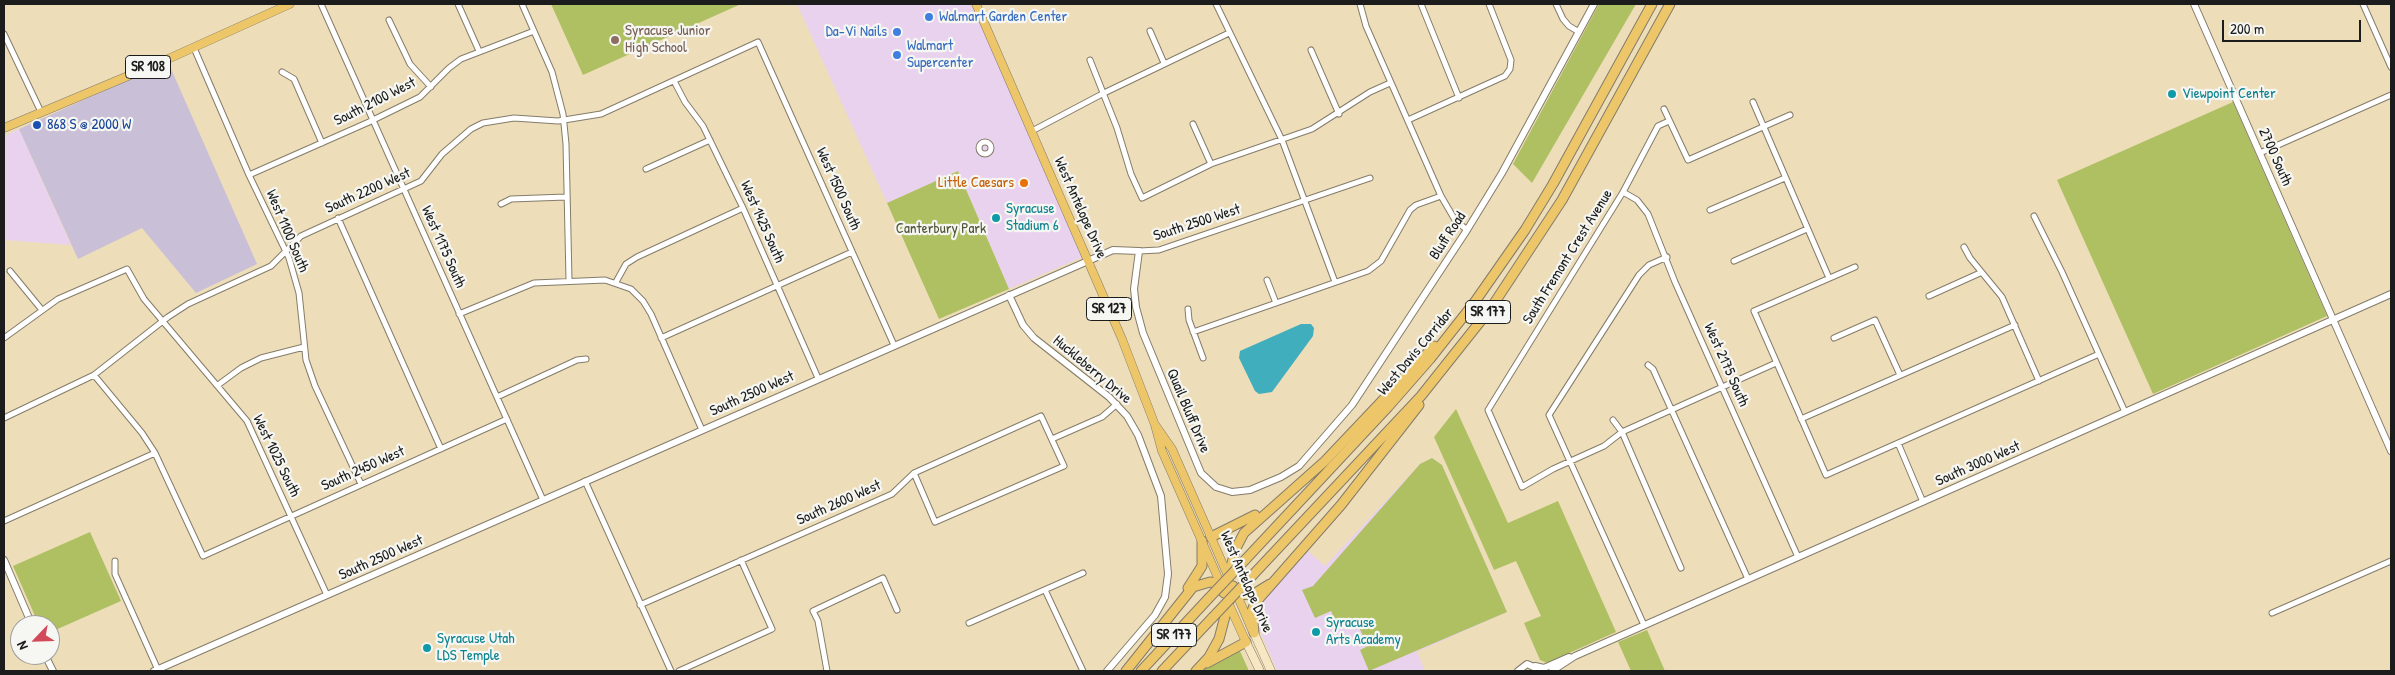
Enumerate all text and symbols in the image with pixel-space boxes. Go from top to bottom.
place label: Walmart Garden Center [939,8,1067,26]
scale bar [2225,10,2364,42]
marker: Walmart Garden Center [923,11,935,23]
text: 200 m [2230,18,2264,39]
place label: Syracuse Junior High School [625,22,710,57]
place label: Da-Vi Nails [826,23,887,41]
marker: Da-Vi Nails [891,26,903,38]
marker: Syracuse Junior High School [609,34,621,46]
place label: Walmart Supercenter [907,37,974,72]
marker: Walmart Supercenter [891,49,903,61]
road number: SR 108 [126,56,170,78]
street label: South 2100 West [331,74,419,130]
place label: Viewpoint Center [2182,85,2276,103]
marker: Viewpoint Center [2166,88,2178,100]
place label: 868 S @ 2000 W [47,116,131,134]
marker: 868 S @ 2000 W [31,119,43,131]
street label: 2700 South [2254,125,2296,189]
street label: West 1500 South [812,145,864,233]
street label: West Antelope Drive [1050,155,1110,261]
street label: South 2200 West [323,164,413,218]
place label: Little Caesars [938,174,1014,192]
marker: Little Caesars [1018,177,1030,189]
street label: West 1425 South [736,178,788,266]
street label: South Fremont Crest Avenue [1519,186,1617,328]
street label: West 1100 South [262,187,312,275]
place label: Syracuse Stadium 6 [1006,200,1059,235]
street label: South 2500 West [1151,200,1243,246]
street label: West 1175 South [417,203,469,291]
street label: Bluff Road [1426,209,1470,263]
marker: Syracuse Stadium 6 [990,212,1002,224]
park label: Canterbury Park [896,220,986,238]
road number: SR 127 [1086,298,1132,320]
road number: SR 177 [1466,300,1510,324]
street label: West Davis Corridor [1374,305,1458,399]
street label: West 2175 South [1700,320,1752,410]
street label: Huckleberry Drive [1049,332,1135,408]
street label: Quail Bluff Drive [1162,366,1214,456]
street label: South 2500 West [707,367,797,421]
street label: West 1025 South [248,412,304,500]
street label: South 3000 West [1933,437,2023,491]
street label: South 2450 West [319,443,407,495]
street label: South 2600 West [794,476,884,530]
street label: West Antelope Drive [1216,529,1276,635]
street label: South 2500 West [336,531,426,585]
place label: Syracuse Arts Academy [1326,614,1401,649]
north arrow [10,615,60,665]
road number: SR 177 [1152,624,1196,646]
marker: Syracuse Arts Academy [1310,626,1322,638]
place label: Syracuse Utah LDS Temple [437,630,514,665]
text: N [12,639,32,653]
marker: Syracuse Utah LDS Temple [421,642,433,654]

